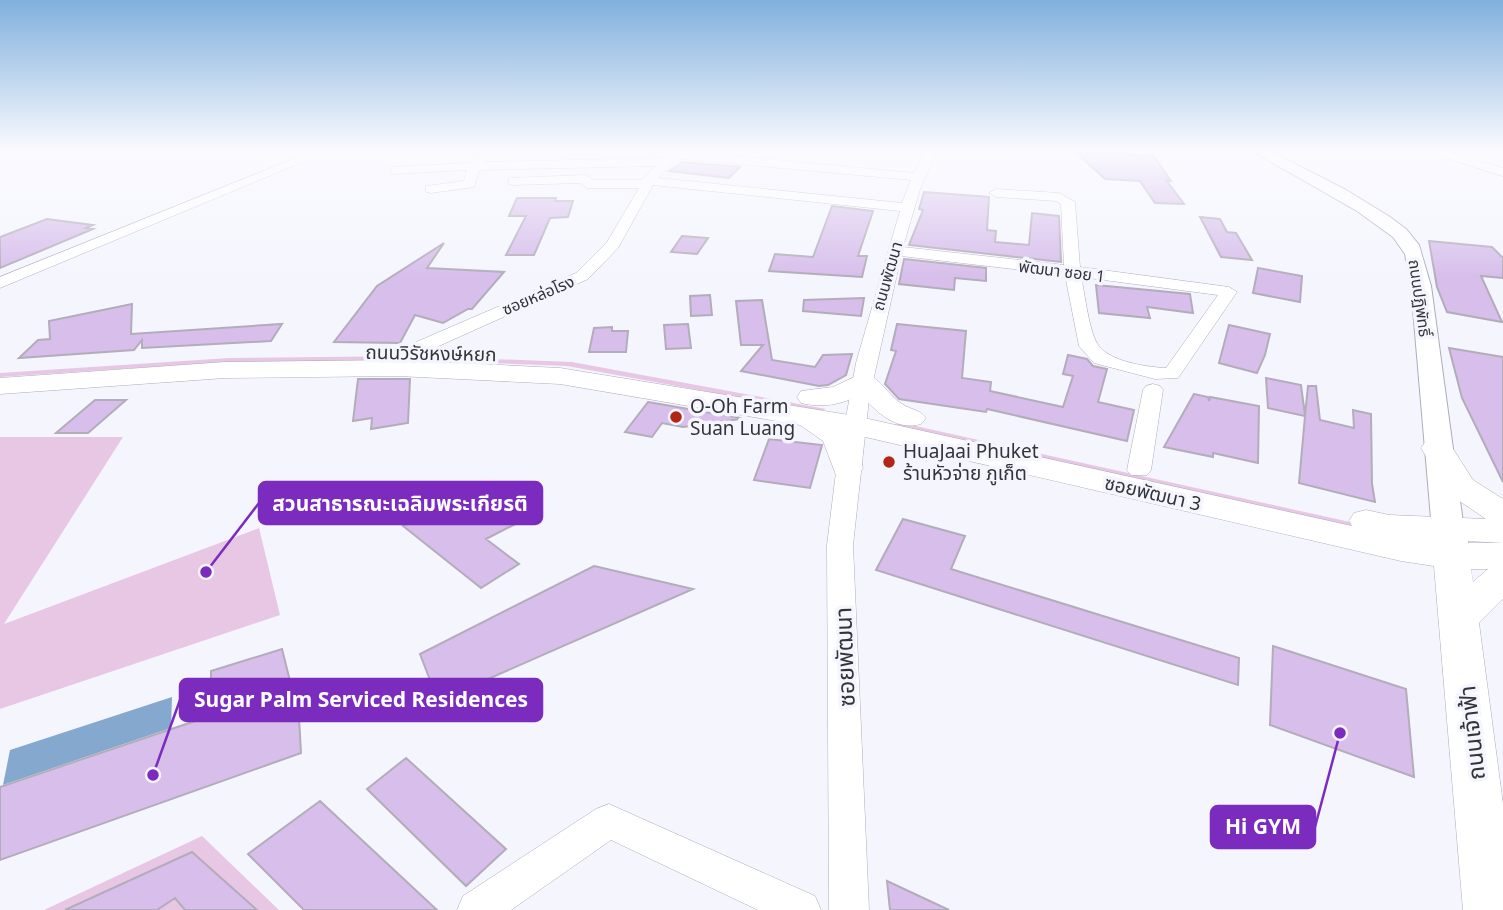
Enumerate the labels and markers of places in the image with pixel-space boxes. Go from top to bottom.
place label: O-Oh Farm Suan Luang [690,393,795,441]
marker: O-Oh Farm Suan Luang [668,409,684,425]
place label: HuaJaai Phuket ร้านหัวจ่าย ภูเก็ต [903,438,1039,486]
marker: HuaJaai Phuket ร้านหัวจ่าย ภูเก็ต [881,454,897,470]
callout: สวนสาธารณะเฉลิมพระเกียรติ [259,482,542,524]
callout: Sugar Palm Serviced Residences [180,679,542,721]
callout: Hi GYM [1211,806,1315,848]

